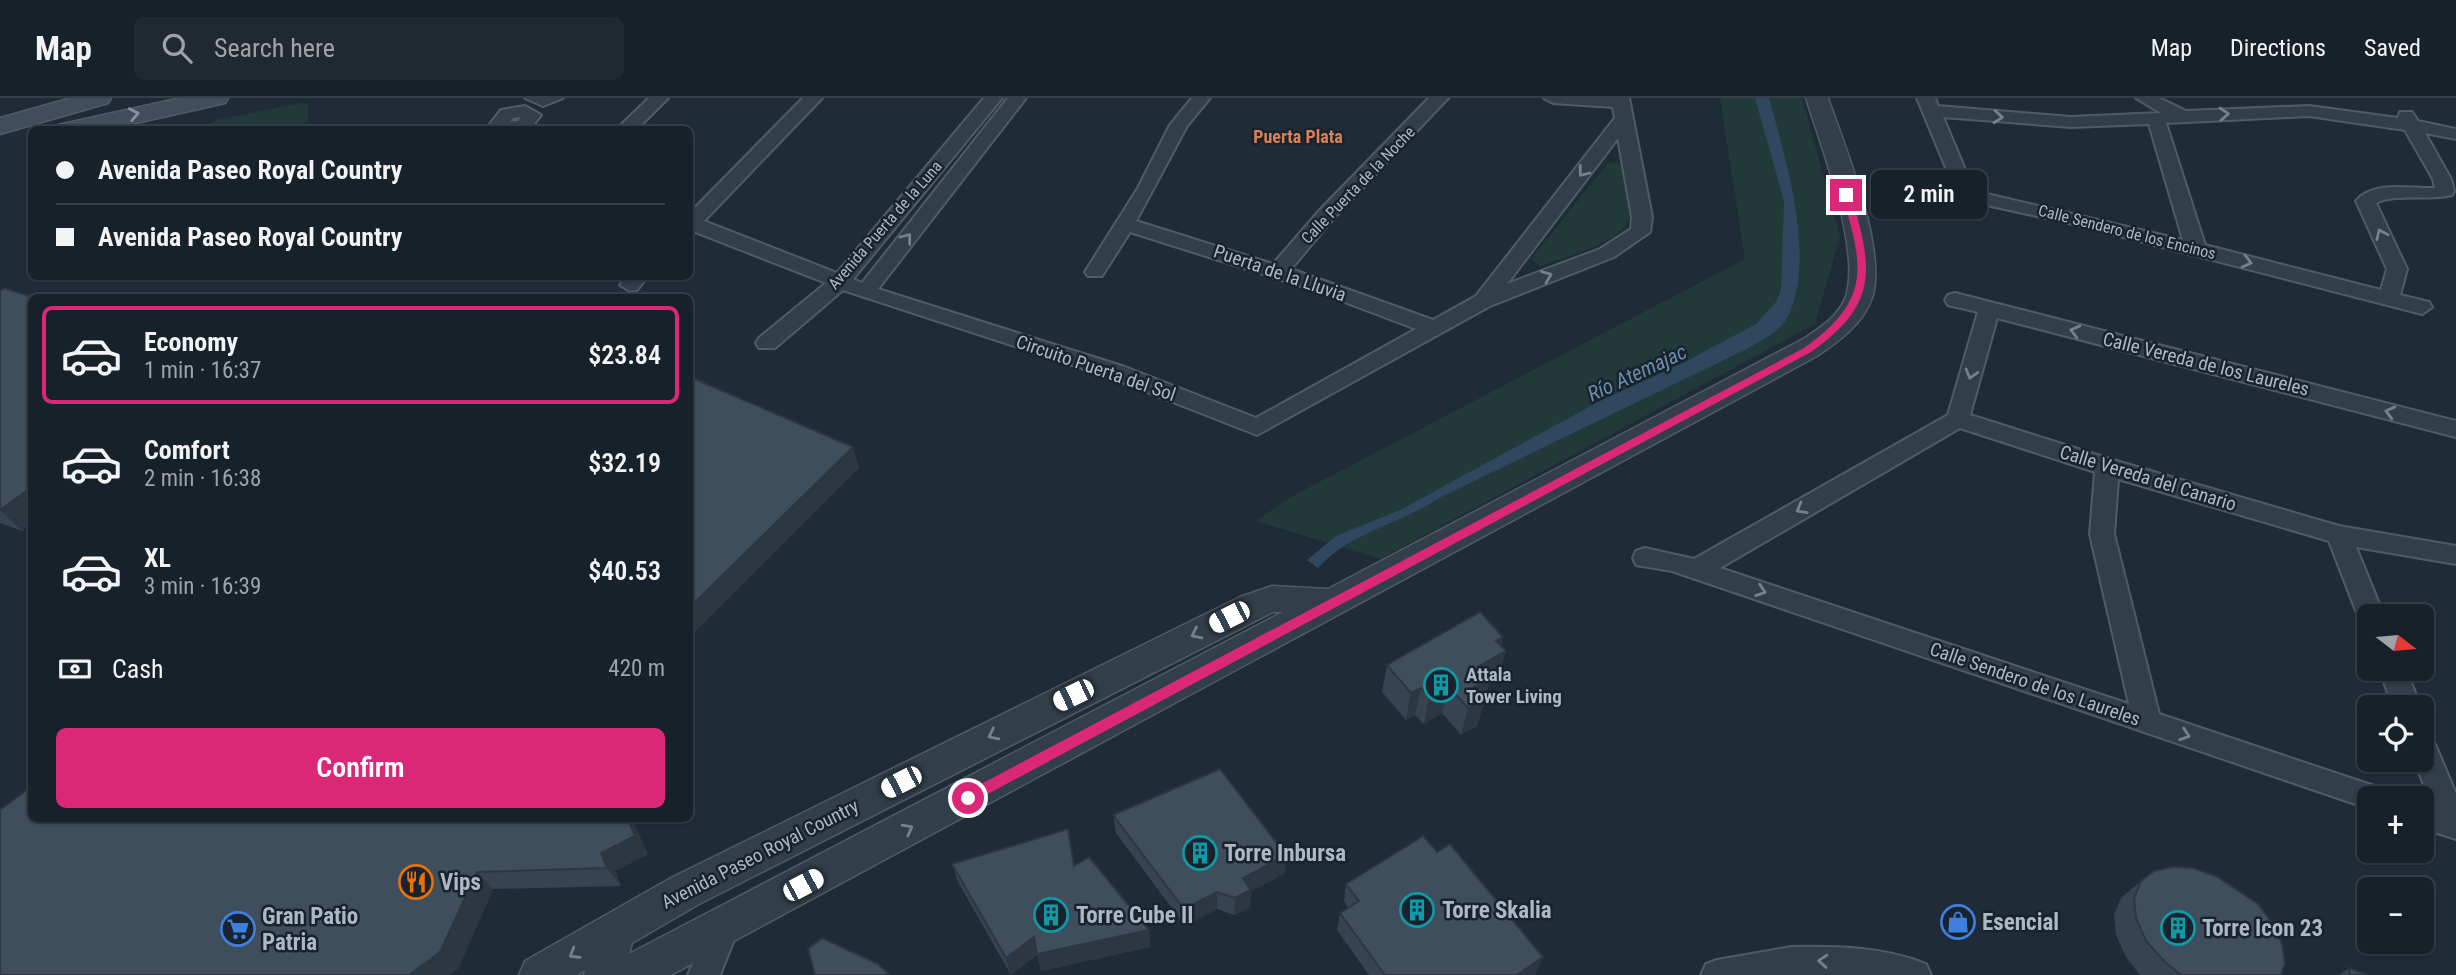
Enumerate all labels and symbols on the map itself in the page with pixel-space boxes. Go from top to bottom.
one-way arrow [2218,107,2229,122]
one-way arrow [128,108,140,123]
one-way arrow [1992,109,2003,124]
street label: Calle Puerta de la Noche [1297,123,1419,247]
district label: Puerta Plata [1253,126,1343,147]
street label: Avenida Puerta de la Luna [824,157,946,293]
one-way arrow [1578,164,1591,176]
callout: 2 min [1870,170,1986,220]
route end [1830,179,1862,211]
street label: Calle Sendero de los Encinos [2036,201,2218,263]
one-way arrow [2375,229,2389,242]
one-way arrow [899,234,912,246]
street label: Puerta de la Lluvia [1211,240,1349,306]
one-way arrow [2241,254,2253,268]
one-way arrow [1540,271,1552,285]
one-way arrow [2069,325,2081,339]
street label: Calle Vereda de los Laureles [2100,327,2312,401]
street label: Circuito Puerta del Sol [1013,330,1179,406]
water label: Río Atemajac [1584,340,1690,406]
one-way arrow [1964,368,1979,380]
one-way arrow [2384,406,2396,420]
street label: Calle Vereda del Canario [2057,440,2239,516]
one-way arrow [1796,501,1808,514]
one-way arrow [1755,583,1767,598]
car [1206,598,1253,636]
north arrow [2357,604,2434,681]
one-way arrow [1191,625,1203,639]
street label: Calle Sendero de los Laureles [1927,637,2143,731]
place label: Attala Tower Living [1466,663,1562,708]
building icon: Attala Tower Living [1422,666,1460,704]
car [1050,676,1097,714]
one-way arrow [988,727,1000,741]
one-way arrow [2179,727,2191,741]
car [878,763,925,801]
route start [952,782,984,814]
street label: Avenida Paseo Royal Country [658,794,862,914]
one-way arrow [901,824,913,838]
building icon: Torre Inbursa [1181,834,1219,872]
place label: Torre Inbursa [1224,840,1346,867]
restaurant icon: Vips [397,863,435,901]
car [780,866,827,904]
place label: Vips [440,869,481,896]
building icon: Torre Skalia [1398,891,1436,929]
building icon: Torre Cube II [1032,896,1070,934]
place label: Torre Skalia [1442,897,1552,924]
place label: Torre Cube II [1076,902,1193,929]
place label: Gran Patio Patria [262,903,358,956]
shop icon: Esencial [1939,903,1977,941]
place label: Esencial [1982,909,2059,936]
building icon: Torre Icon 23 [2159,909,2197,947]
supermarket icon: Gran Patio Patria [219,910,257,948]
place label: Torre Icon 23 [2202,915,2323,942]
one-way arrow [569,946,582,959]
one-way arrow [1817,954,1828,969]

